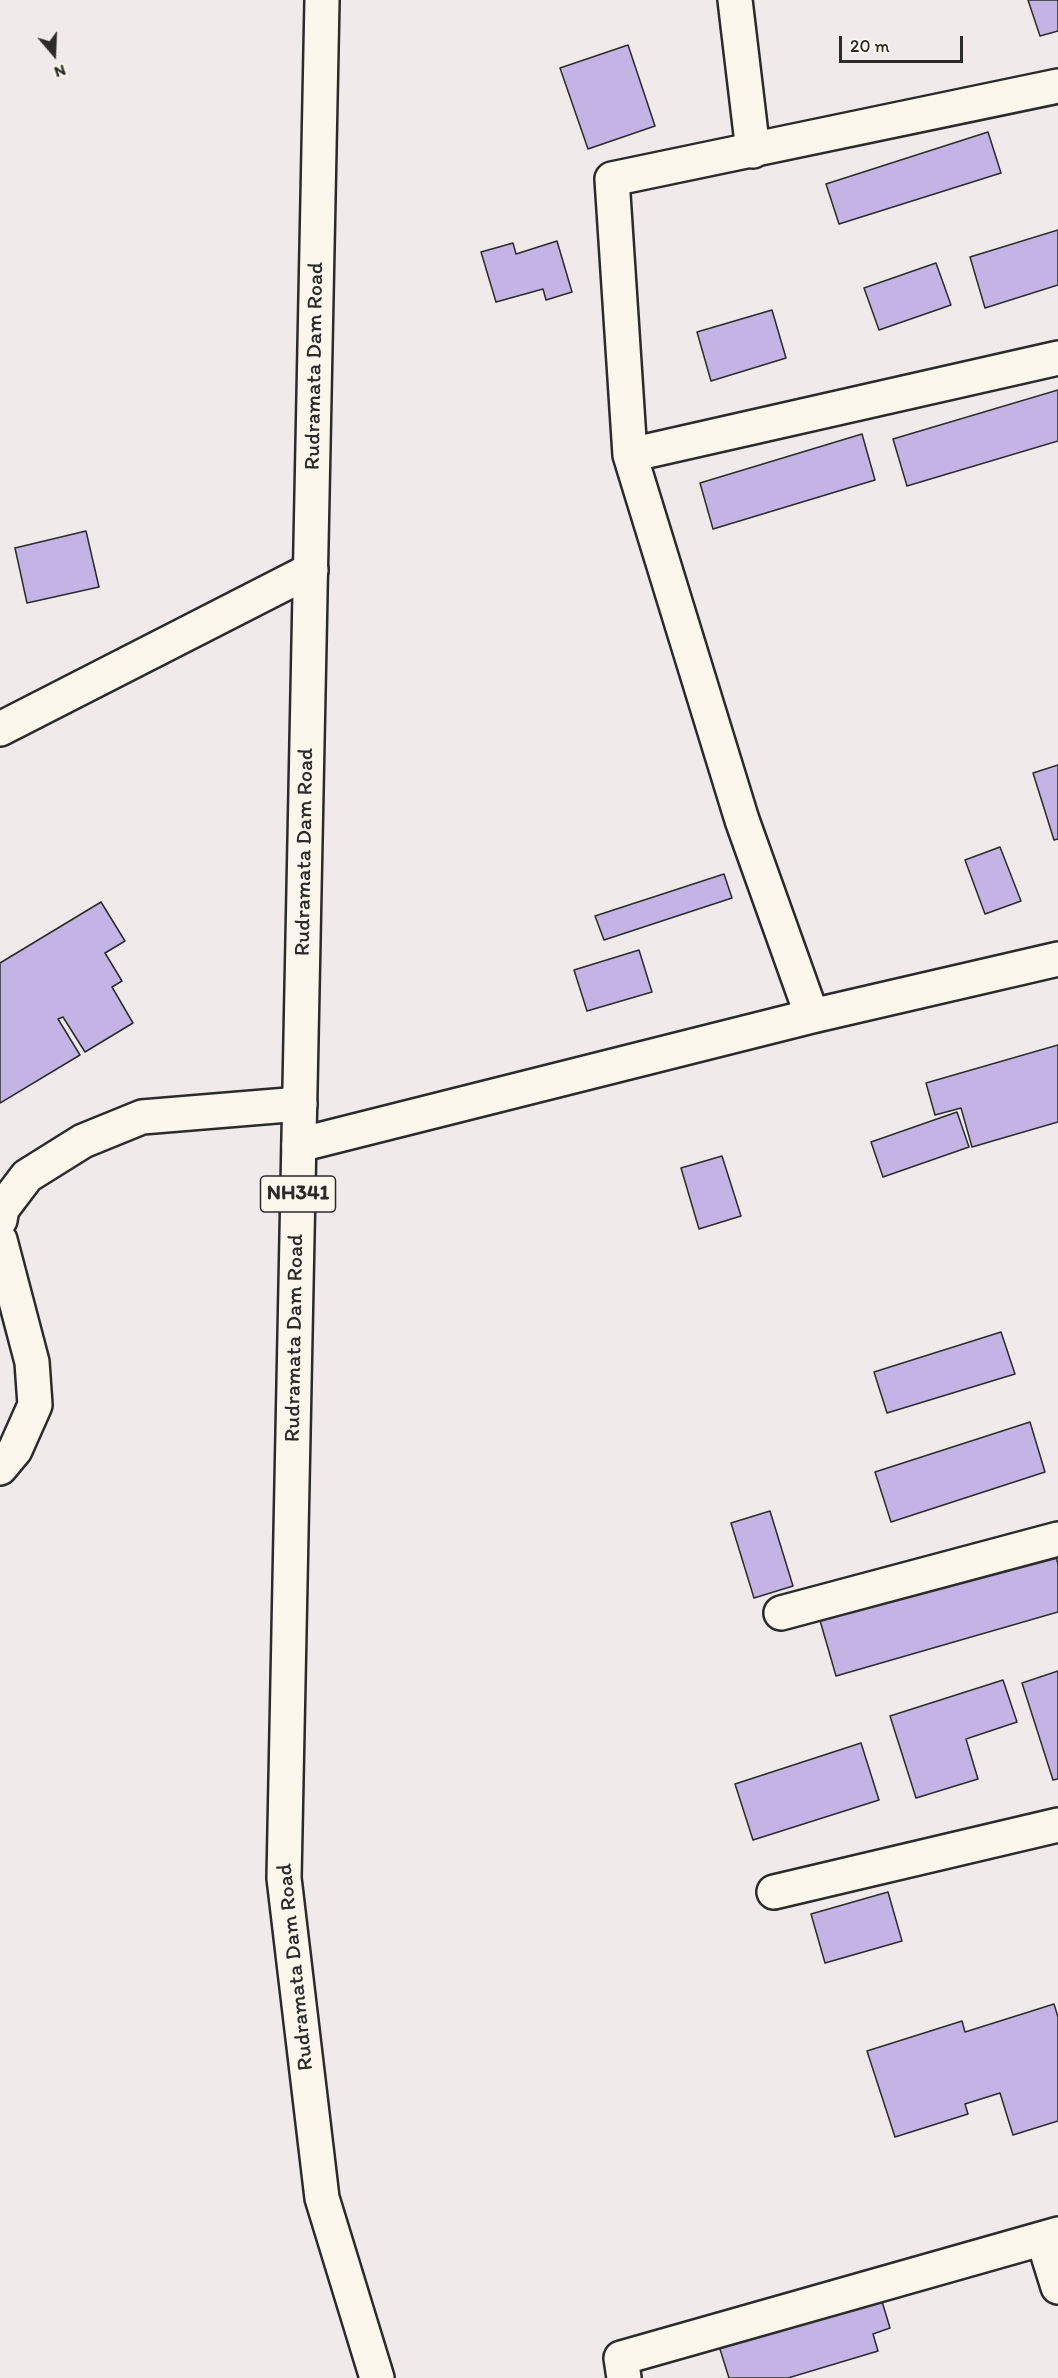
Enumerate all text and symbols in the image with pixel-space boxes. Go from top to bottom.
north arrow [24,24,84,84]
scale bar [842,24,966,62]
text: 20 m [850,35,890,57]
text: N [52,61,68,82]
street label: Rudramata Dam Road [300,262,330,470]
street label: Rudramata Dam Road [290,748,320,956]
road number: NH341 [260,1176,336,1212]
street label: Rudramata Dam Road [280,1234,310,1442]
street label: Rudramata Dam Road [272,1862,320,2072]

